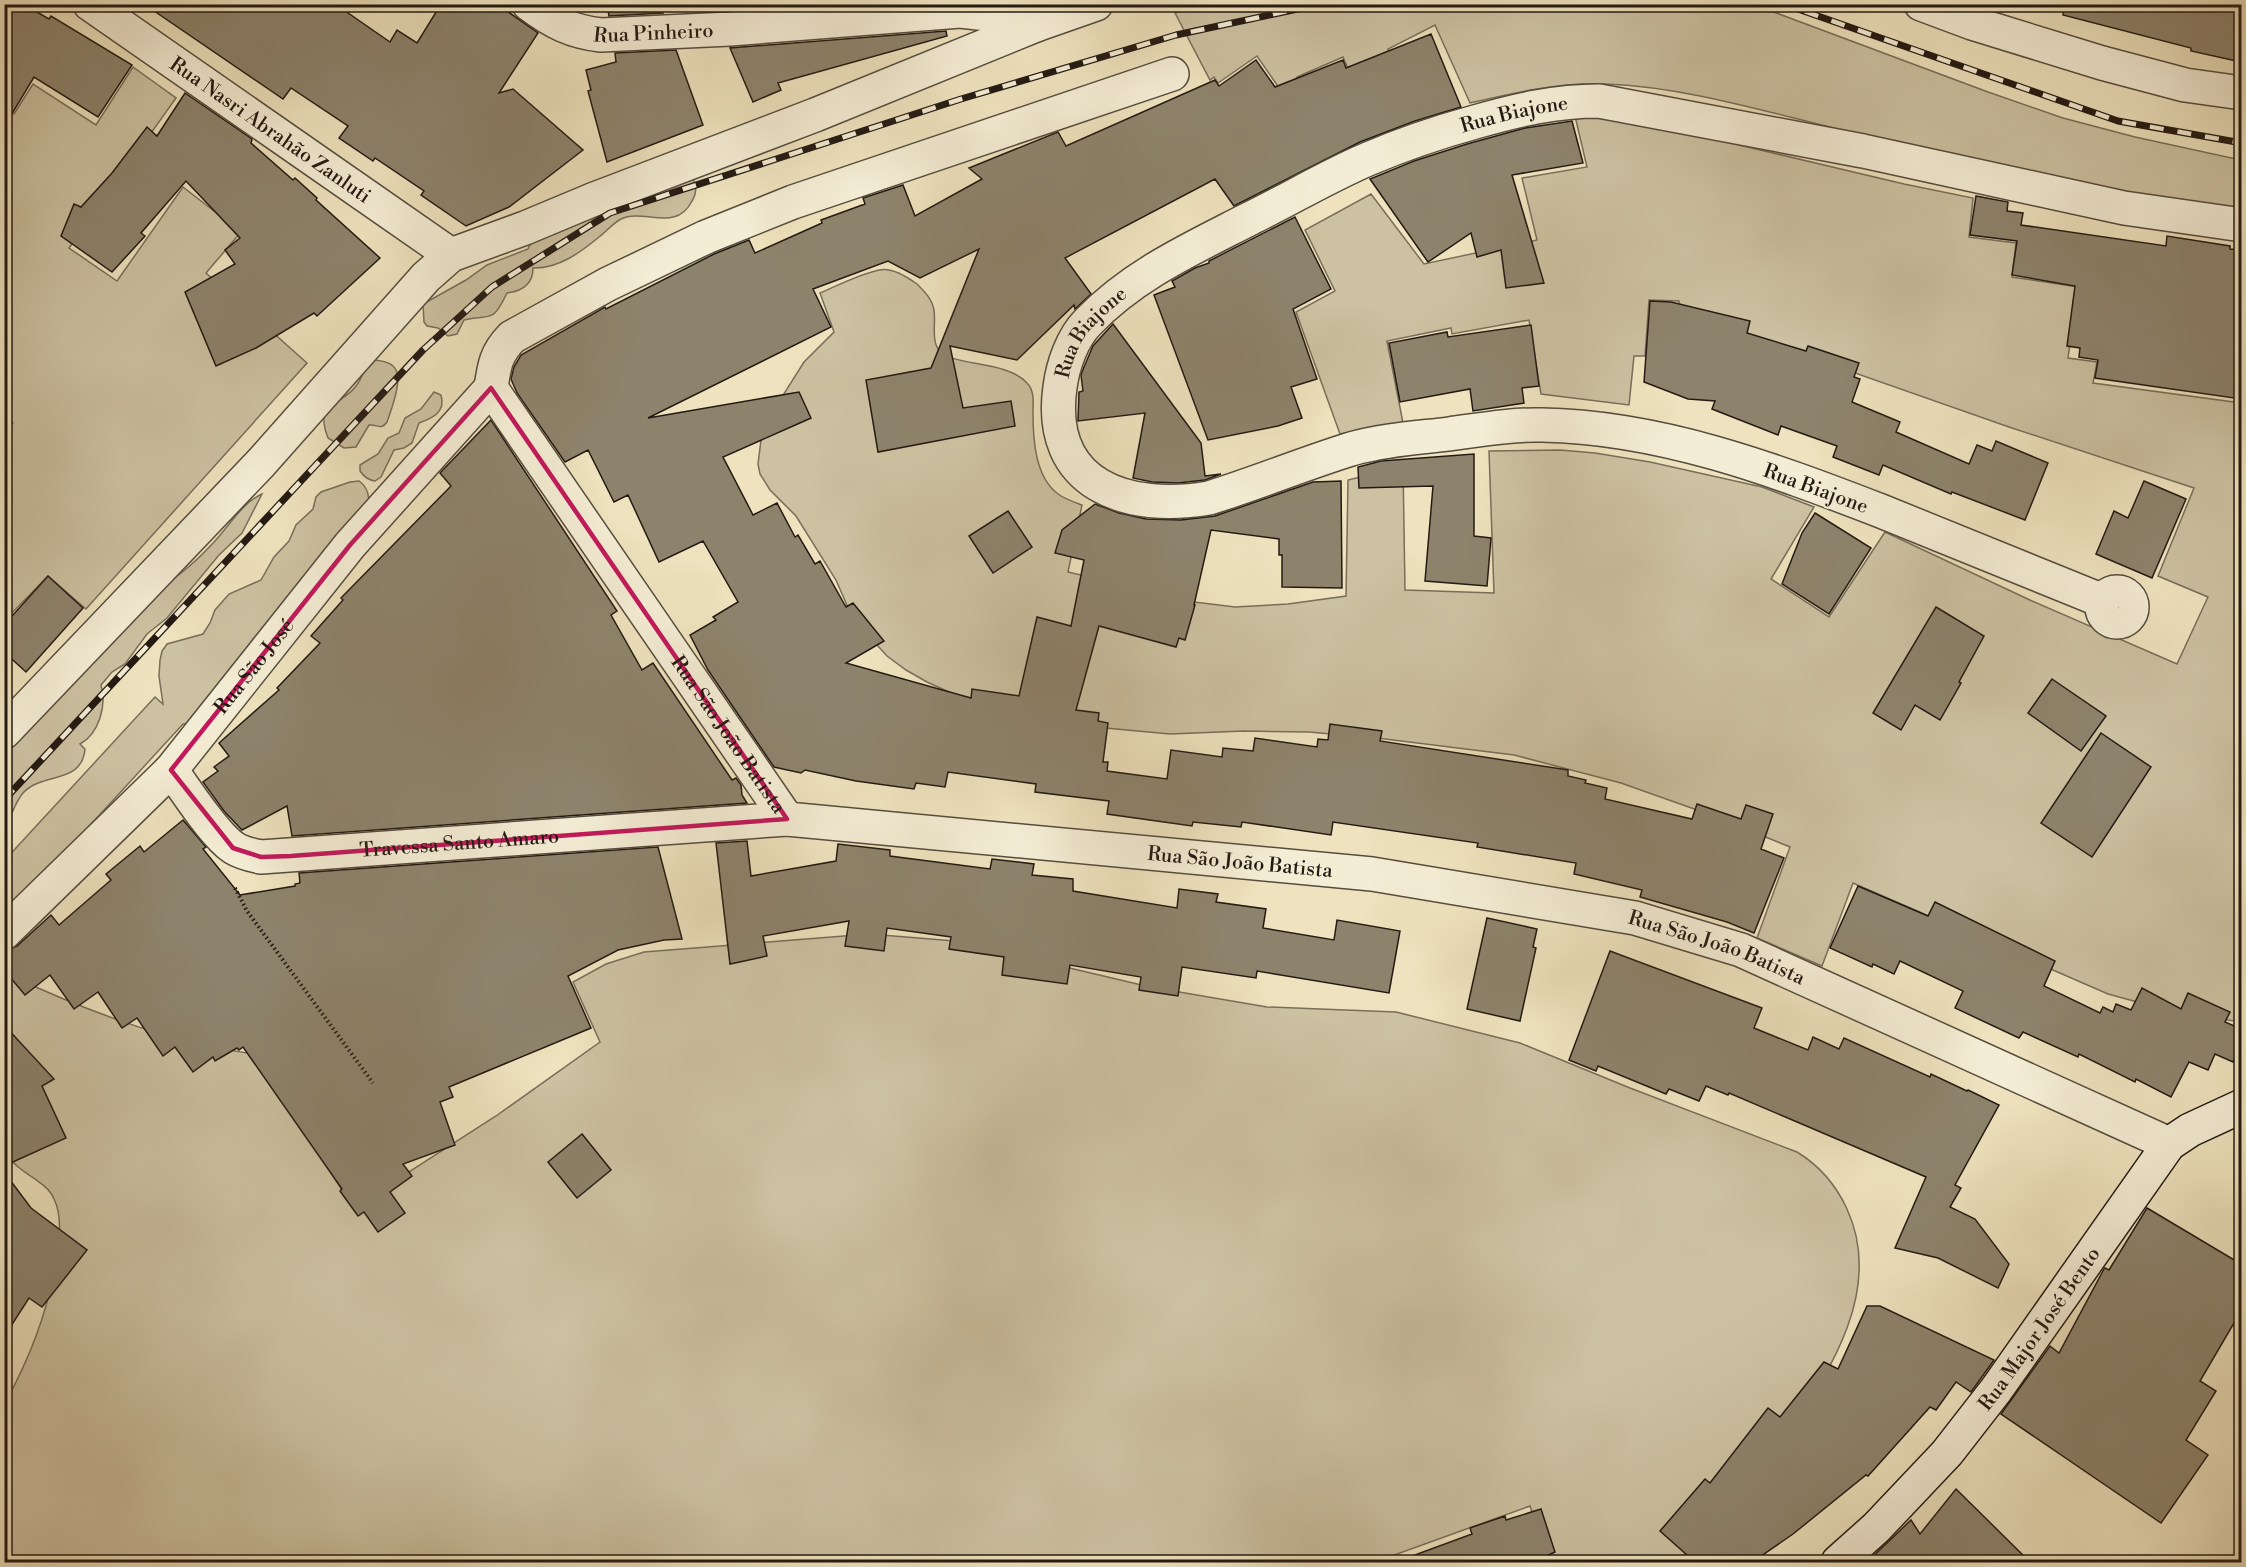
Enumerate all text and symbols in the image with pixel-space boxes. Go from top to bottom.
street label: Rua Pinheiro [592,19,714,50]
street label: Rua Nasri Abrahão Zanluti [164,52,376,210]
street label: Rua Biajone [1457,92,1569,140]
street label: Rua Biajone [1051,282,1132,381]
street label: Rua Biajone [1760,459,1871,520]
street label: Rua São José [209,614,300,720]
street label: Rua São João Batista [665,651,791,820]
street label: Travessa Santo Amaro [359,824,560,864]
street label: Rua São João Batista [1146,842,1335,884]
street label: Rua São João Batista [1625,906,1809,992]
street label: Rua Major José Bento [1974,1243,2107,1416]

